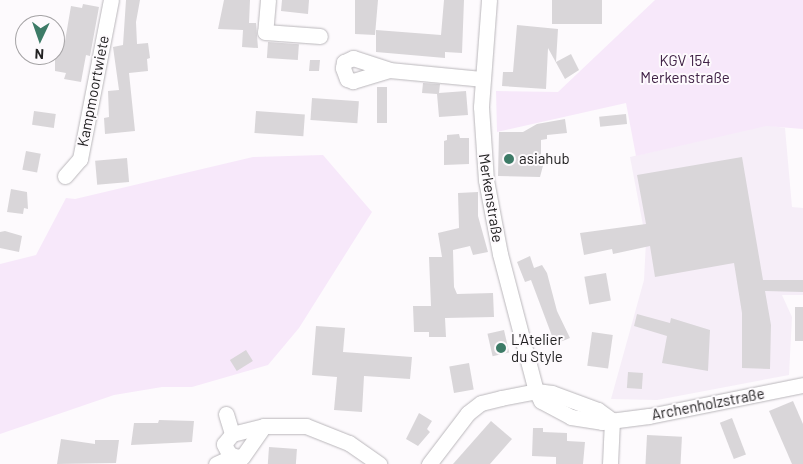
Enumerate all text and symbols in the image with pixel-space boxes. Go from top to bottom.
north arrow [15,15,65,65]
street label: Kampmoortwiete [73,34,113,148]
text: N [34,46,44,63]
park label: KGV 154 Merkenstraße [640,51,730,86]
place label: asiahub [519,150,570,168]
street label: Merkenstraße [475,152,507,244]
marker: asiahub [503,153,515,165]
place label: L'Atelier du Style [511,330,563,365]
marker: L'Atelier du Style [495,342,507,354]
street label: Archenholzstraße [650,384,766,424]

